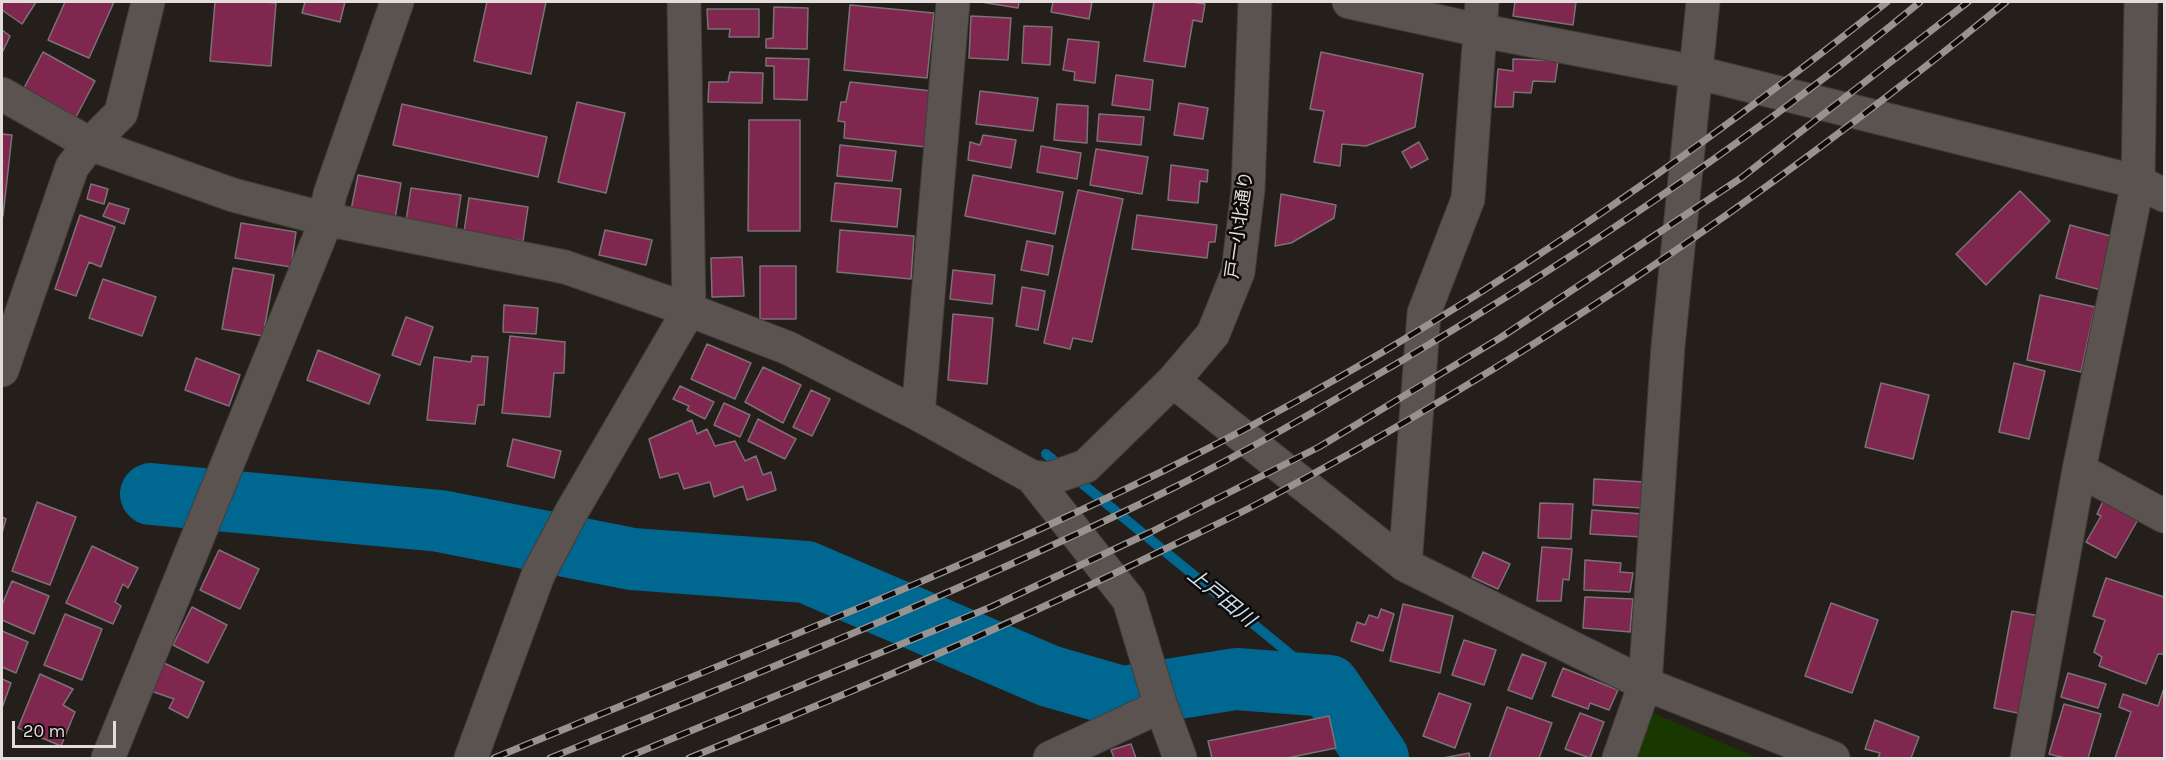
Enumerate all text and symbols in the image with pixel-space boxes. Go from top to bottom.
street label: 戸一小北通り [1222,170,1258,280]
water label: 上戸田川 [1182,564,1260,632]
scale bar [15,709,118,747]
text: 20 m [23,720,65,742]

